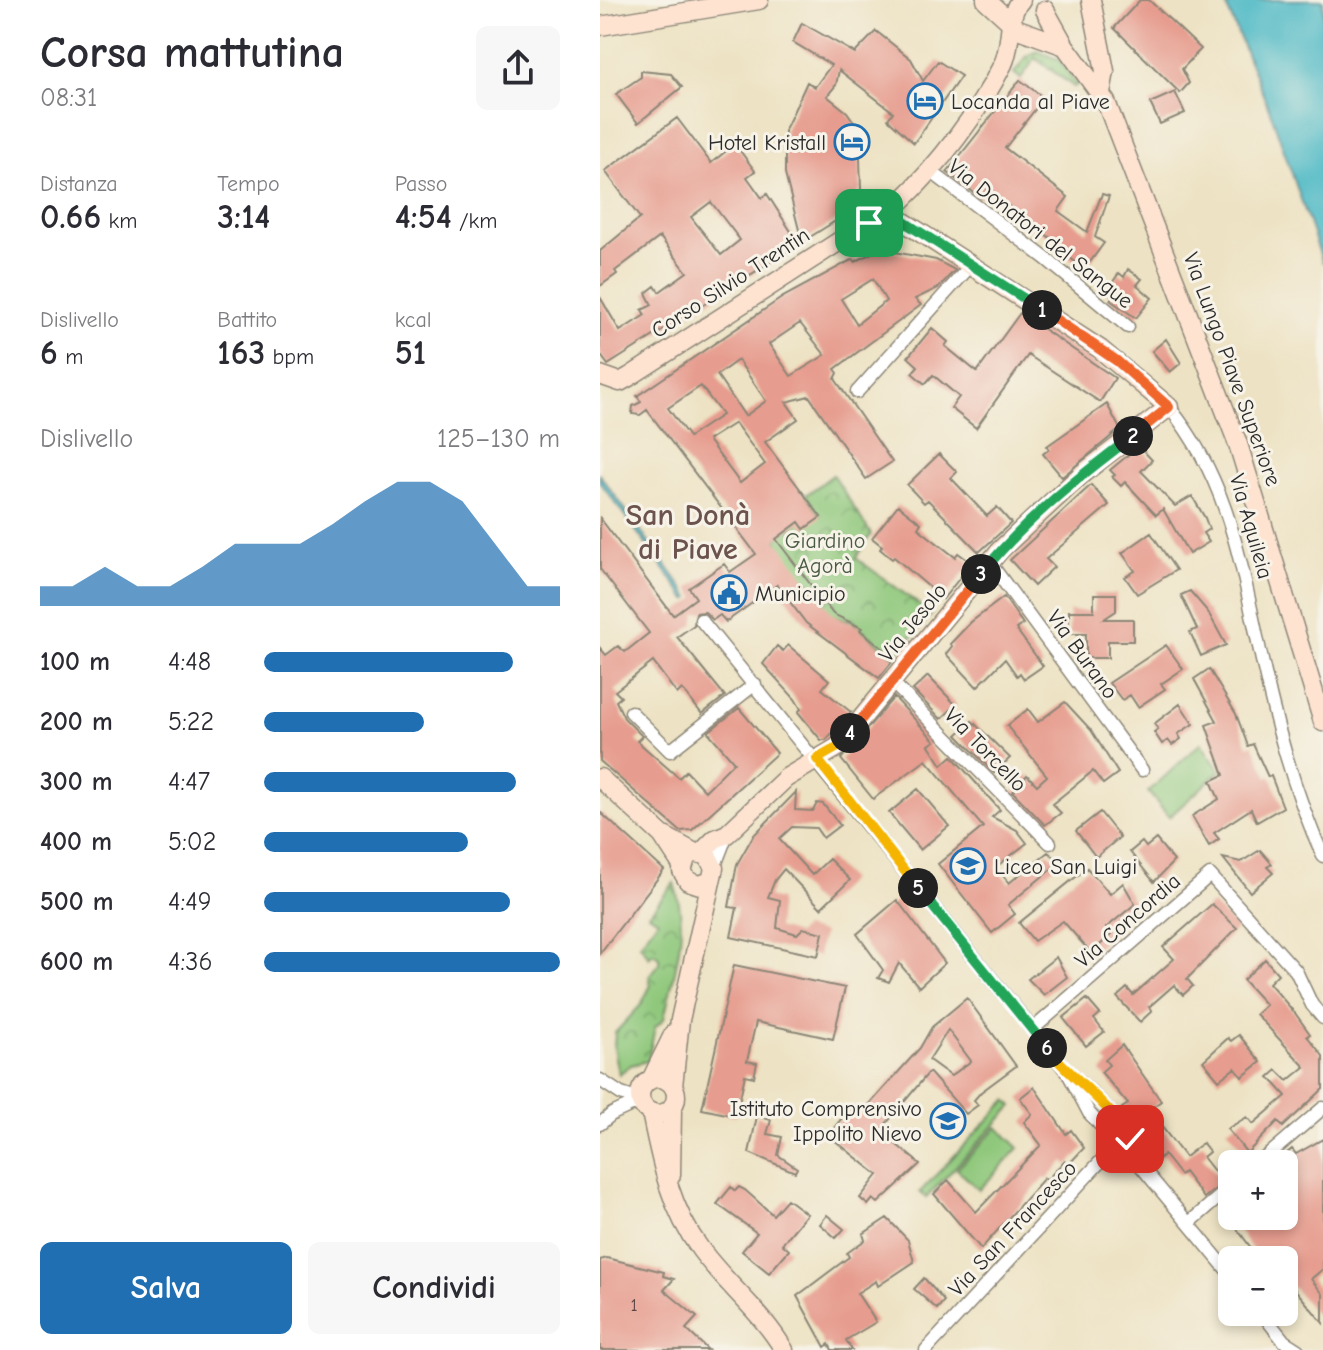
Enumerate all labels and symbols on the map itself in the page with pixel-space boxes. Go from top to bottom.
hotel icon: Locanda al Piave [906,82,944,120]
place label: Locanda al Piave [951,89,1110,115]
hotel icon: Hotel Kristall [833,123,871,161]
place label: Hotel Kristall [708,130,826,156]
street label: Via Donatori del Sangue [943,154,1138,314]
pin [835,189,903,257]
street label: Corso Silvio Trentin [647,222,815,344]
street label: Via Lungo Piave Superiore [1178,249,1286,490]
pin: 1 [1022,290,1062,330]
pin: 2 [1113,416,1153,456]
street label: Via Aquileia [1224,471,1278,582]
district label: San Donà di Piave [626,498,750,567]
park label: Giardino Agorà [785,528,865,579]
pin: 3 [961,554,1001,594]
public building icon: Municipio [710,574,748,612]
street label: Via Jesolo [873,578,952,667]
place label: Municipio [755,581,846,607]
street label: Via Burano [1041,605,1123,704]
street label: Via Torcello [939,702,1032,797]
pin: 4 [830,713,870,753]
school or university icon: Liceo San Luigi [949,847,987,885]
place label: Liceo San Luigi [994,854,1137,880]
pin: 5 [898,868,938,908]
street label: Via Concordia [1070,868,1186,974]
pin: 6 [1027,1028,1067,1068]
place label: Istituto Comprensivo Ippolito Nievo [730,1096,922,1147]
school or university icon: Istituto Comprensivo Ippolito Nievo [929,1102,967,1140]
pin [1096,1105,1164,1173]
street label: Via San Francesco [943,1155,1082,1302]
house number: 1 [630,1295,638,1316]

